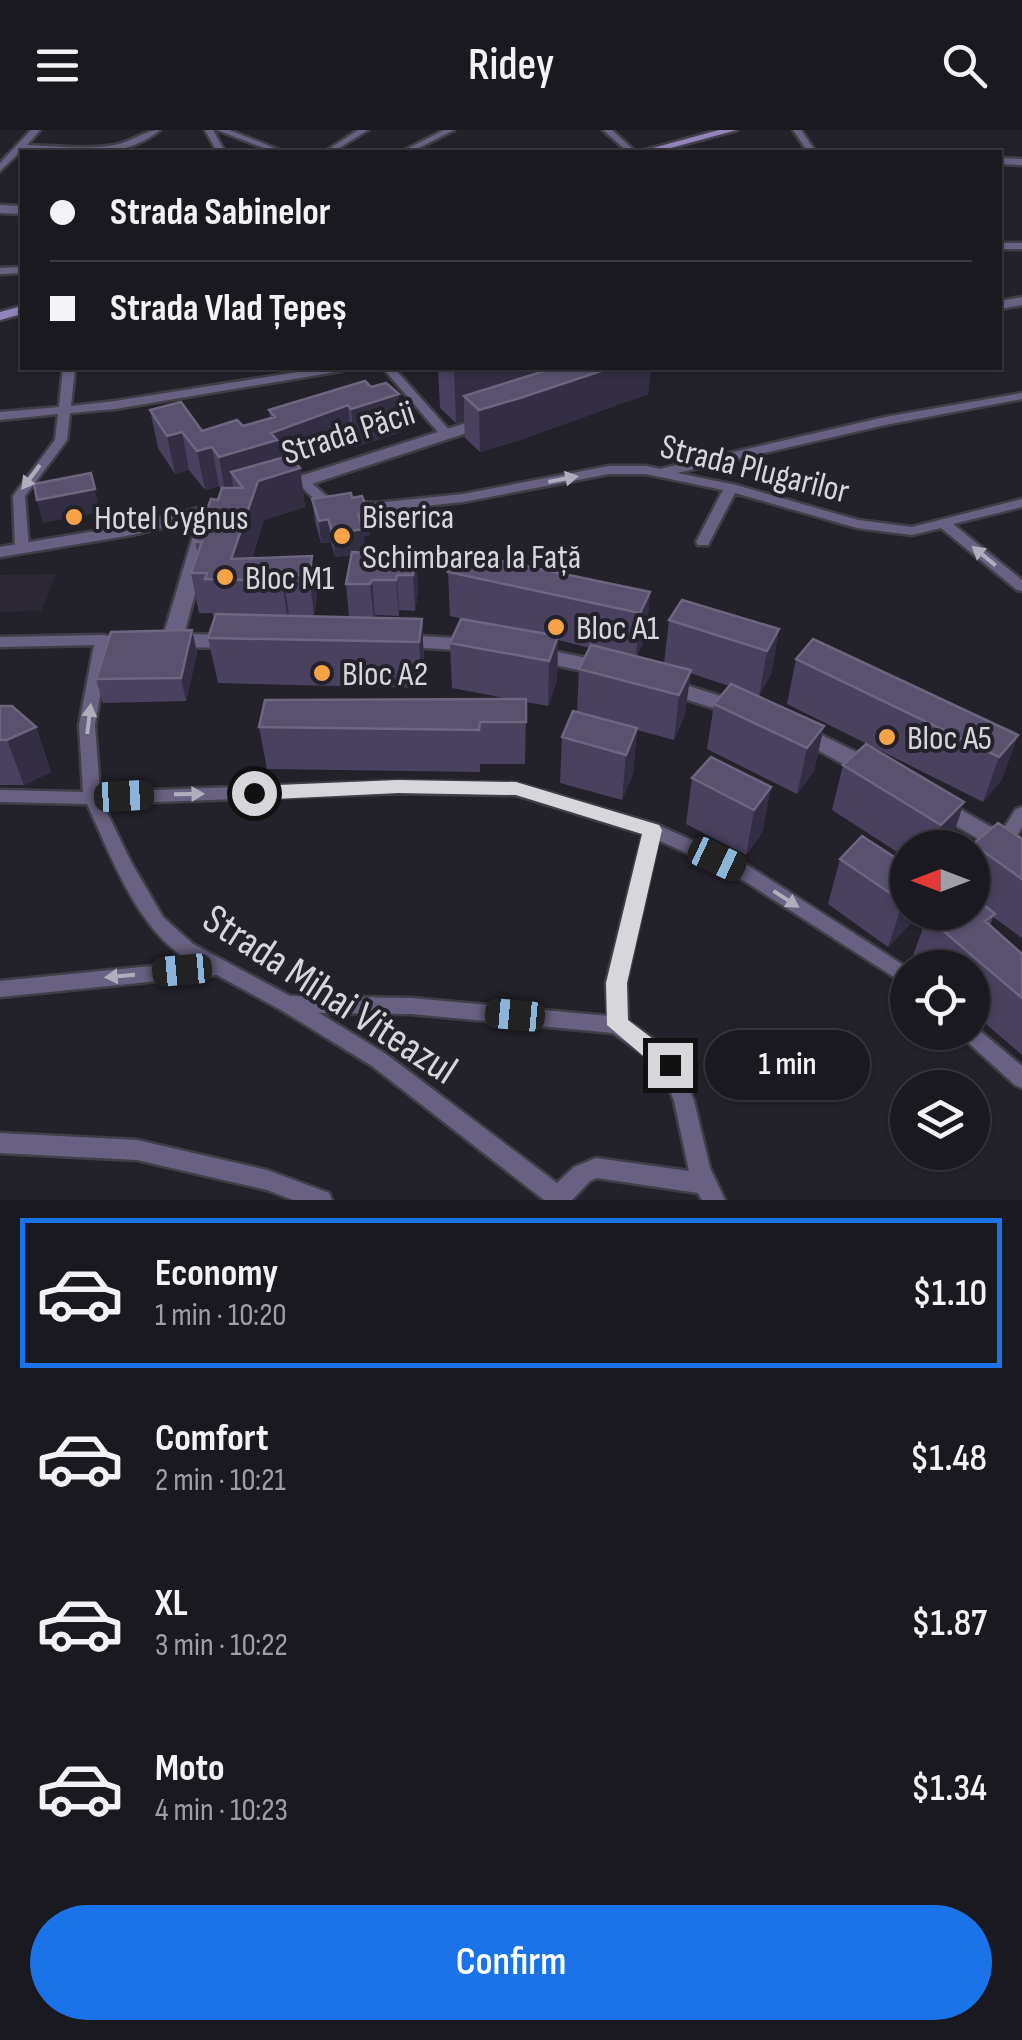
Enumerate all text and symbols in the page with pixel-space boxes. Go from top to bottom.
icon: menu [30,38,85,93]
text: Ridey [468,38,554,93]
icon: search [937,38,992,93]
text: Strada Sabinelor [110,190,331,235]
text: Strada Vlad Țepeș [110,286,347,331]
street label: Strada Păcii [277,392,420,475]
street label: Strada Plugarilor [656,425,853,514]
one-way arrow [22,464,42,490]
one-way arrow [548,471,579,486]
place label: Biserica Schimbarea la Față [362,496,581,579]
place label: Hotel Cygnus [94,497,249,540]
marker: Hotel Cygnus [63,506,85,528]
marker: Biserica Schimbarea la Față [331,525,353,547]
one-way arrow [971,546,997,567]
place label: Bloc M1 [245,557,334,600]
marker: Bloc M1 [214,566,236,588]
place label: Bloc A1 [576,607,659,650]
marker: Bloc A1 [545,616,567,638]
place label: Bloc A2 [342,653,428,696]
marker: Bloc A2 [311,662,333,684]
one-way arrow [81,702,97,734]
place label: Bloc A5 [907,717,992,760]
marker: Bloc A5 [876,726,898,748]
route start [232,771,277,816]
car [93,779,155,813]
one-way arrow [174,785,206,801]
north arrow [890,830,990,930]
map controls [890,830,990,1170]
car [683,833,751,885]
one-way arrow [772,890,800,908]
street label: Strada Mihai Viteazul [193,894,466,1096]
button: locate [890,950,990,1050]
car [151,952,213,988]
one-way arrow [104,969,135,985]
car [484,997,546,1033]
callout: 1 min [705,1030,870,1100]
route end [648,1043,693,1088]
text: 1 min [758,1045,817,1084]
button: layers [890,1070,990,1170]
icon: car [35,1248,125,1338]
text: Economy [155,1251,278,1296]
text: $1.10 [912,1271,987,1316]
text: 1 min · 10:20 [155,1296,287,1335]
icon: car [35,1413,125,1503]
text: Comfort [155,1416,269,1461]
text: $1.48 [910,1436,987,1481]
text: 2 min · 10:21 [155,1461,286,1500]
icon: car [35,1578,125,1668]
text: XL [155,1581,188,1626]
text: $1.87 [911,1601,987,1646]
text: 3 min · 10:22 [155,1626,288,1665]
icon: car [35,1743,125,1833]
text: Moto [155,1746,225,1791]
text: $1.34 [911,1766,987,1811]
text: 4 min · 10:23 [155,1791,288,1830]
button: Confirm [30,1905,992,2020]

